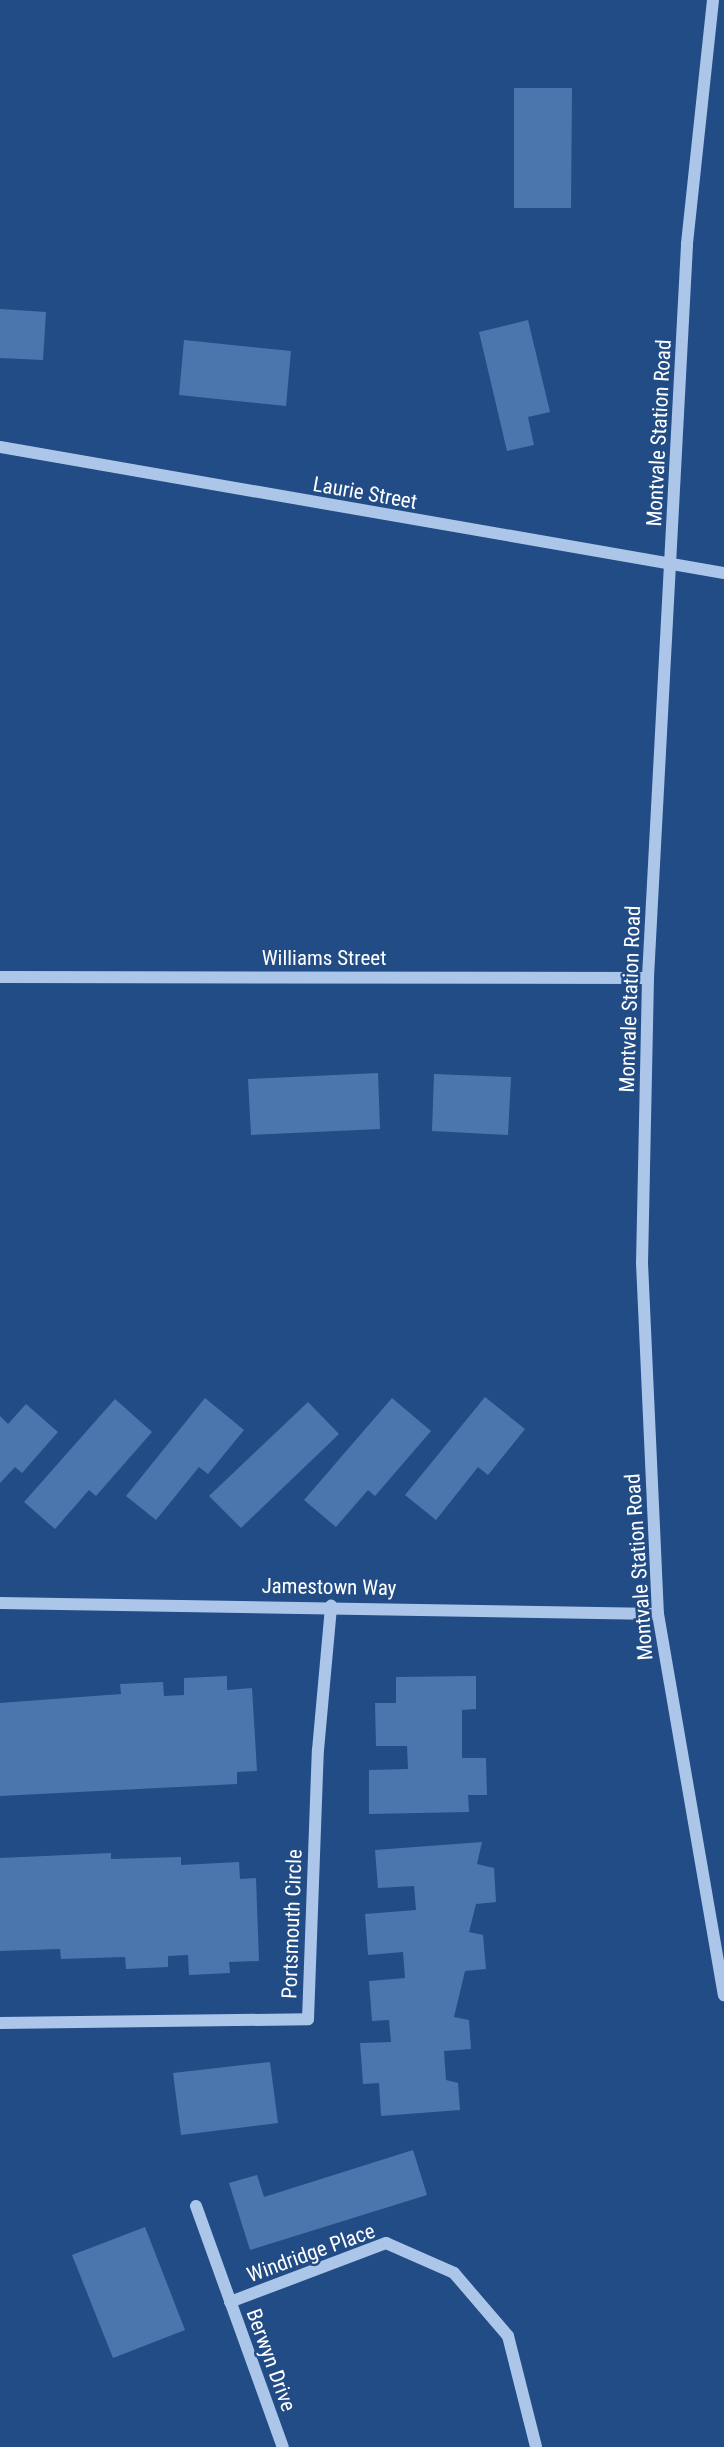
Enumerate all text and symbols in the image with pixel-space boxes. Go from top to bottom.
street label: Montvale Station Road [642,339,676,527]
street label: Laurie Street [311,471,419,515]
street label: Montvale Station Road [614,905,646,1093]
street label: Williams Street [262,945,386,971]
street label: Montvale Station Road [620,1473,658,1661]
street label: Jamestown Way [261,1573,397,1601]
street label: Portsmouth Circle [277,1849,307,1999]
street label: Windridge Place [244,2218,378,2288]
street label: Berwyn Drive [241,2305,301,2415]

